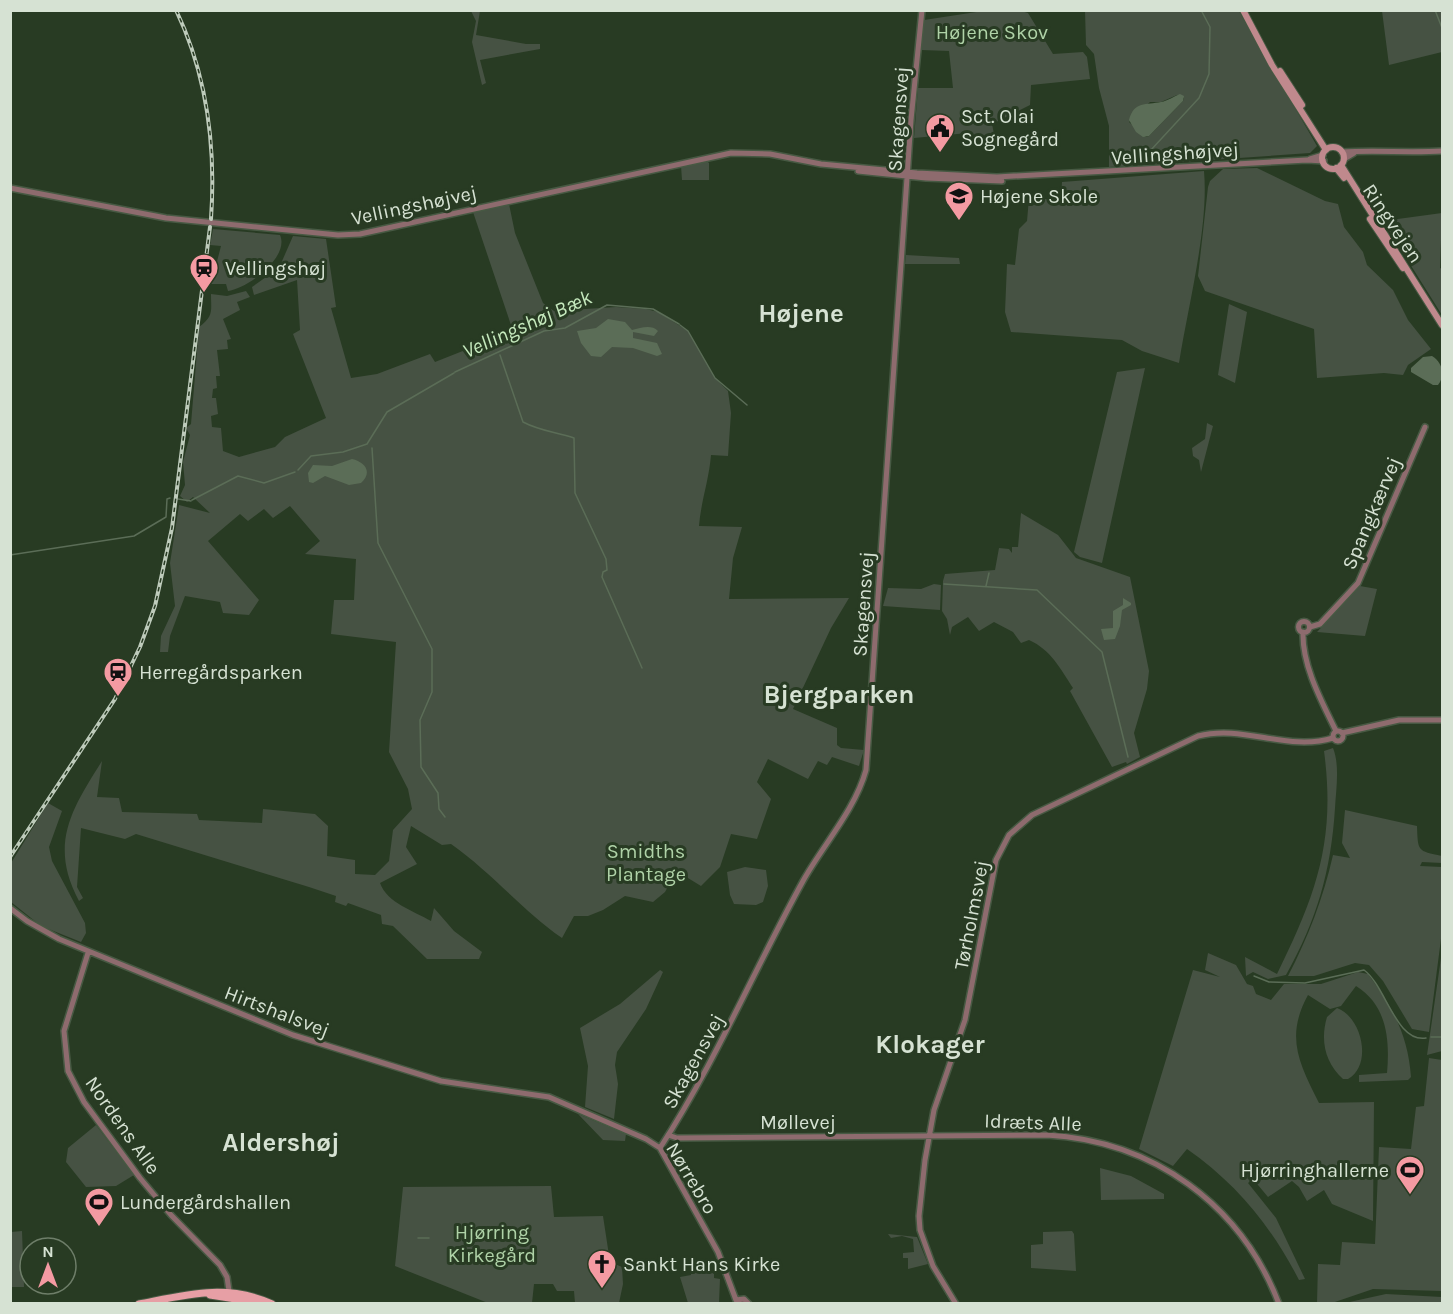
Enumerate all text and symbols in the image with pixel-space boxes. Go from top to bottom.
park label: Højene Skov [936,21,1048,44]
street label: Skagensvej [883,66,914,172]
place label: Sct. Olai Sognegård [961,105,1059,151]
public building icon: Sct. Olai Sognegård [924,112,956,154]
street label: Vellingshøjvej [1110,138,1240,169]
street label: Ringvejen [1358,179,1427,267]
school or university icon: Højene Skole [943,180,975,222]
street label: Vellingshøjvej [349,181,479,230]
place label: Højene Skole [980,185,1098,208]
station icon: Vellingshøj [188,252,220,294]
place label: Vellingshøj [225,257,326,280]
water label: Vellingshøj Bæk [459,285,596,363]
district label: Højene [758,298,844,329]
street label: Spangkærvej [1337,453,1406,573]
street label: Skagensvej [848,551,879,657]
station icon: Herregårdsparken [102,656,134,698]
place label: Herregårdsparken [139,661,303,684]
district label: Bjergparken [763,679,915,710]
park label: Smidths Plantage [606,840,686,886]
street label: Tørholmsvej [950,858,993,972]
street label: Hirtshalsvej [221,981,332,1042]
street label: Skagensvej [658,1010,729,1113]
district label: Klokager [875,1029,985,1060]
street label: Nordens Alle [80,1072,165,1179]
street label: Idræts Alle [984,1109,1082,1136]
street label: Møllevej [760,1111,836,1134]
district label: Aldershøj [222,1127,340,1158]
street label: Nørrebro [661,1138,722,1218]
sports icon: Hjørringhallerne [1394,1154,1426,1196]
place label: Hjørringhallerne [1241,1159,1389,1182]
sports icon: Lundergårdshallen [83,1186,115,1228]
place label: Lundergårdshallen [120,1191,291,1214]
park label: Hjørring Kirkegård [448,1221,536,1267]
north arrow [18,1236,78,1296]
text: N [42,1242,54,1261]
church icon: Sankt Hans Kirke [586,1248,618,1290]
place label: Sankt Hans Kirke [623,1253,780,1276]

